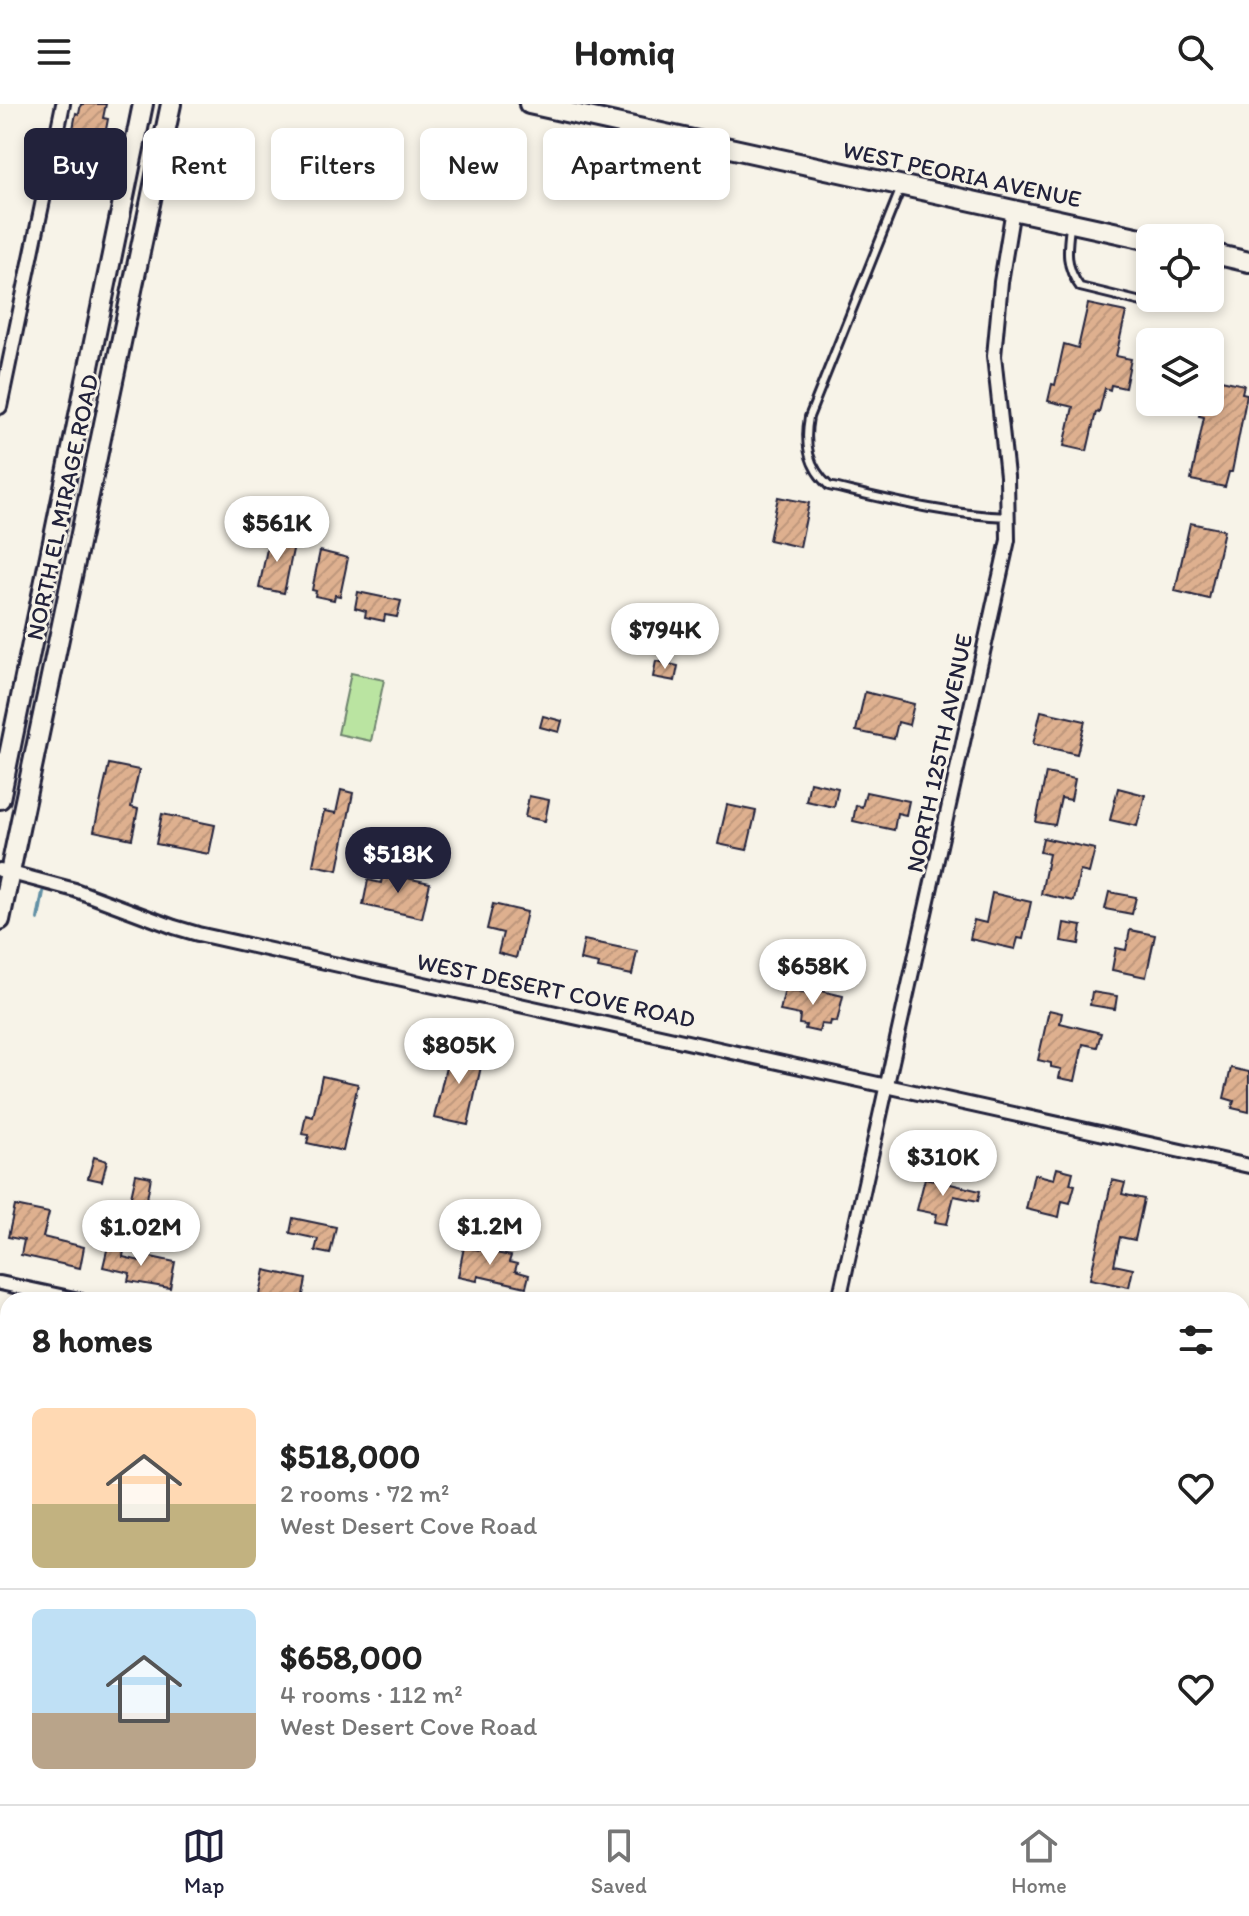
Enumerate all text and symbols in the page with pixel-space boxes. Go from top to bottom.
icon: menu [32,30,76,74]
icon: search [1173,30,1217,74]
text: Homiq [574,31,675,74]
chip: Buy [24,128,127,200]
chip: Rent [143,128,255,200]
chip: Filters [271,128,404,200]
chip: New [420,128,527,200]
chip: Apartment [543,128,730,200]
street label: WEST PEORIA AVENUE [840,135,1084,213]
map controls [1136,224,1224,416]
button: locate [1136,224,1224,312]
button: layers [1136,328,1224,416]
street label: NORTH EL MIRAGE ROAD [20,371,104,643]
pin: $561K [221,496,333,564]
text: $561K [242,506,312,538]
pin: $794K [609,603,721,671]
text: $794K [629,613,701,645]
street label: NORTH 125TH AVENUE [900,631,978,875]
pin: $518K [342,827,454,895]
text: $518K [363,837,433,869]
pin: $658K [757,939,869,1007]
street label: WEST DESERT COVE ROAD [414,946,698,1034]
text: $658K [777,949,849,981]
pin: $805K [403,1018,515,1086]
text: $805K [422,1028,496,1060]
pin: $310K [887,1130,999,1198]
text: $310K [907,1140,979,1172]
pin: $1.2M [434,1199,546,1267]
pin: $1.02M [76,1200,206,1268]
text: $1.2M [457,1209,523,1241]
text: $1.02M [100,1210,182,1242]
icon: filters [1174,1318,1218,1362]
text: 8 homes [32,1320,153,1361]
text: $518,000 [280,1436,420,1477]
icon: home [96,1440,192,1536]
icon: heart [1174,1466,1218,1510]
text: 2 rooms · 72 m² [280,1477,449,1509]
text: West Desert Cove Road [280,1509,537,1541]
text: $658,000 [280,1637,423,1678]
icon: home [96,1641,192,1737]
icon: heart [1174,1667,1218,1711]
text: 4 rooms · 112 m² [280,1678,463,1710]
text: West Desert Cove Road [280,1710,537,1742]
tab: Map [182,1824,226,1899]
tab: Saved [591,1824,647,1899]
tab: Home [1011,1824,1067,1899]

